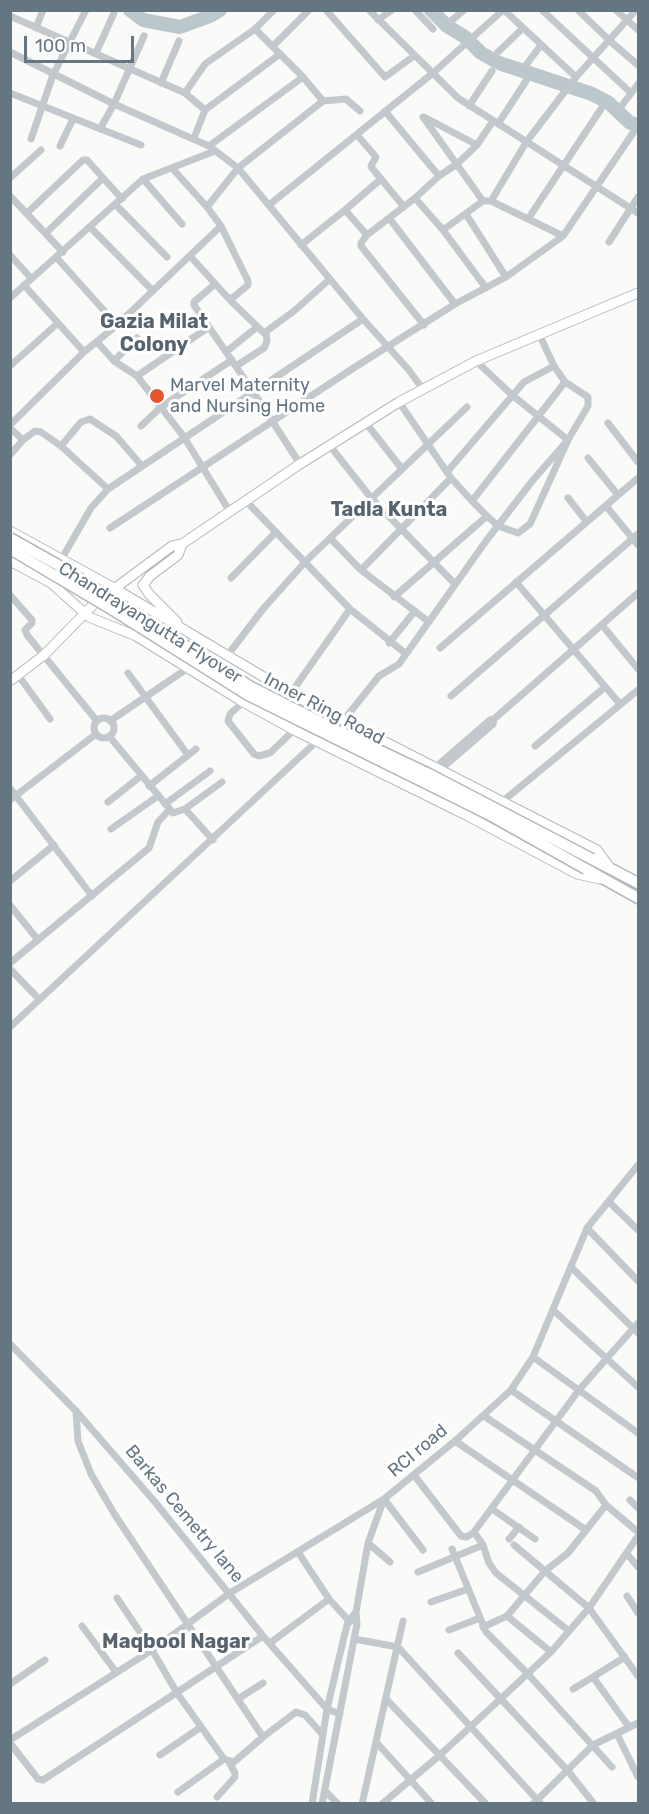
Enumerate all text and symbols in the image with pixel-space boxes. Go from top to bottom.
scale bar [27,24,136,62]
text: 100 m [35,35,86,57]
district label: Gazia Milat Colony [100,310,208,357]
place label: Marvel Maternity and Nursing Home [170,375,325,418]
marker: Marvel Maternity and Nursing Home [148,387,166,405]
district label: Tadla Kunta [331,498,447,522]
street label: Chandrayangutta Flyover [54,558,246,688]
street label: Inner Ring Road [260,668,388,750]
street label: RCI road [384,1420,452,1482]
street label: Barkas Cemetry lane [120,1441,248,1587]
district label: Maqbool Nagar [102,1630,250,1654]

